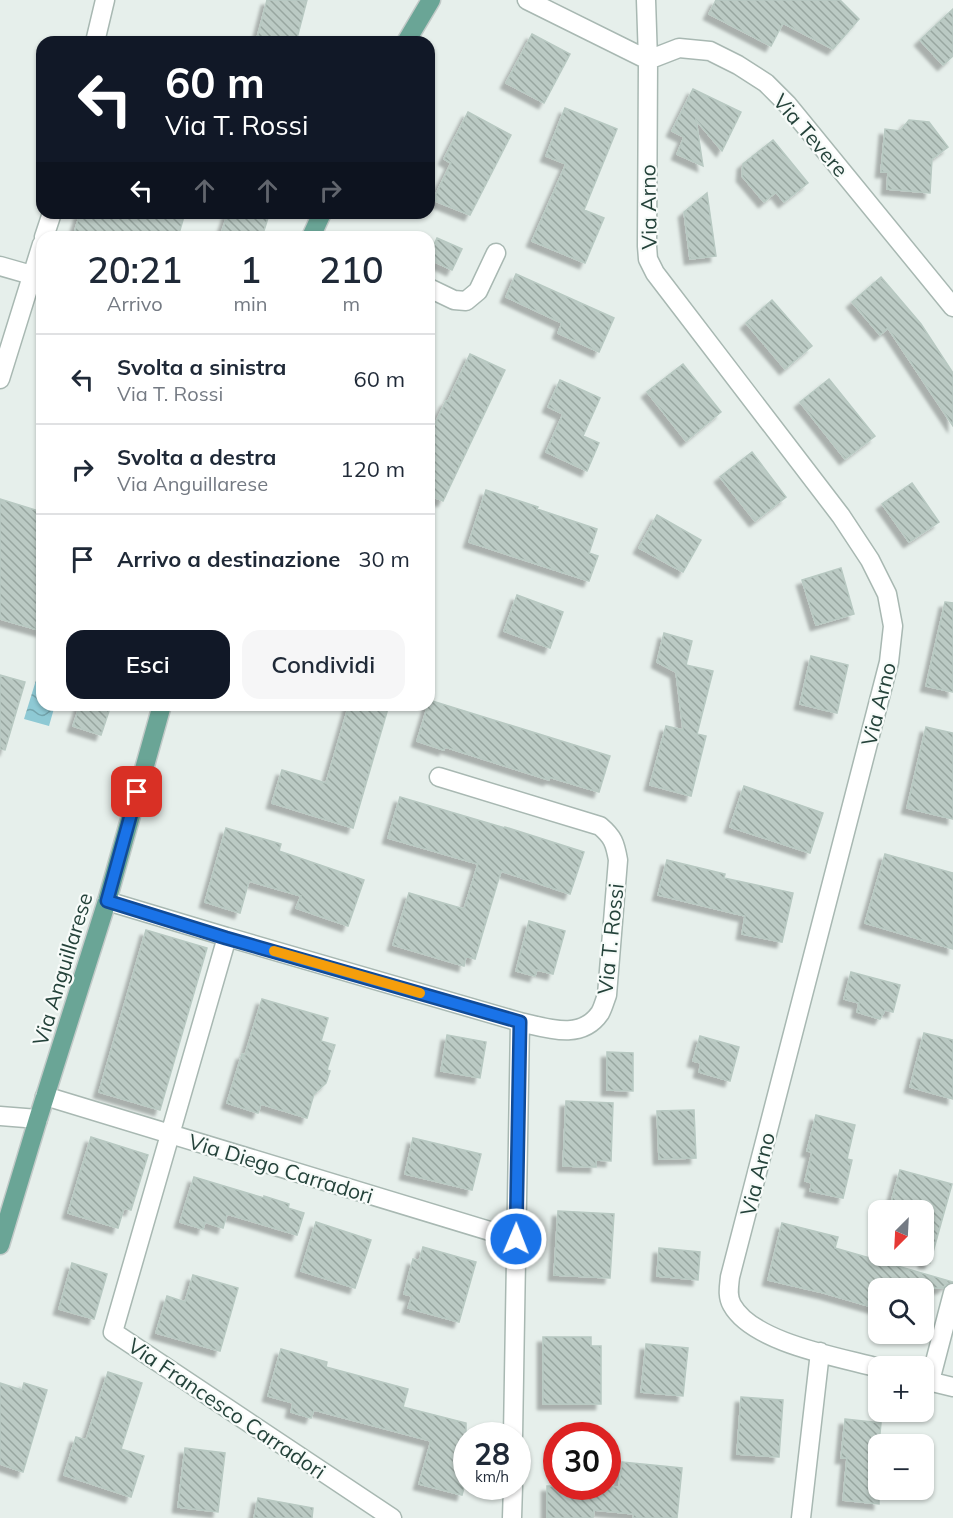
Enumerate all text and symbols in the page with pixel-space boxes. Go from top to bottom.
text: 60 m [165,56,265,109]
icon: left [66,60,144,138]
street label: Via Tevere [768,88,854,182]
text: Via T. Rossi [165,108,308,142]
street label: Via Arno [634,164,662,250]
icon: left [125,174,158,207]
icon: ahead [188,174,221,207]
icon: ahead [251,174,284,207]
icon: right [314,174,347,207]
text: 20:21 [87,247,182,292]
text: 1 [240,247,261,292]
text: 210 [319,247,384,292]
text: Arrivo [107,291,163,316]
text: min [234,291,268,316]
text: m [343,291,360,316]
text: Svolta a sinistra [117,353,286,381]
icon: left [66,363,99,396]
text: 60 m [354,365,405,393]
text: Via T. Rossi [117,381,223,406]
text: Svolta a destra [117,443,276,471]
icon: right [66,453,99,486]
text: 120 m [340,455,405,483]
text: Via Anguillarese [117,471,268,496]
icon: arrive [66,543,99,576]
text: Arrivo a destinazione [117,545,340,573]
text: 30 m [358,545,410,573]
button: Esci [66,630,230,699]
button: Condividi [242,630,405,699]
street label: Via Arno [855,660,901,748]
pin [111,766,162,817]
icon: arrive [120,775,153,808]
street label: Via T. Rossi [591,882,629,996]
street label: Via Anguillarese [26,889,98,1049]
street label: Via Diego Carradori [186,1128,376,1208]
street label: Via Arno [734,1130,780,1218]
north arrow [868,1200,934,1266]
map controls [868,1200,934,1500]
position arrow [484,1207,548,1271]
button: search [868,1278,934,1344]
street label: Via Francesco Carradori [123,1332,331,1484]
button: + [868,1356,934,1422]
speed limit sign: 30 [543,1422,621,1500]
button: − [868,1434,934,1500]
text: 28 [474,1435,510,1473]
text: km/h [475,1467,509,1486]

